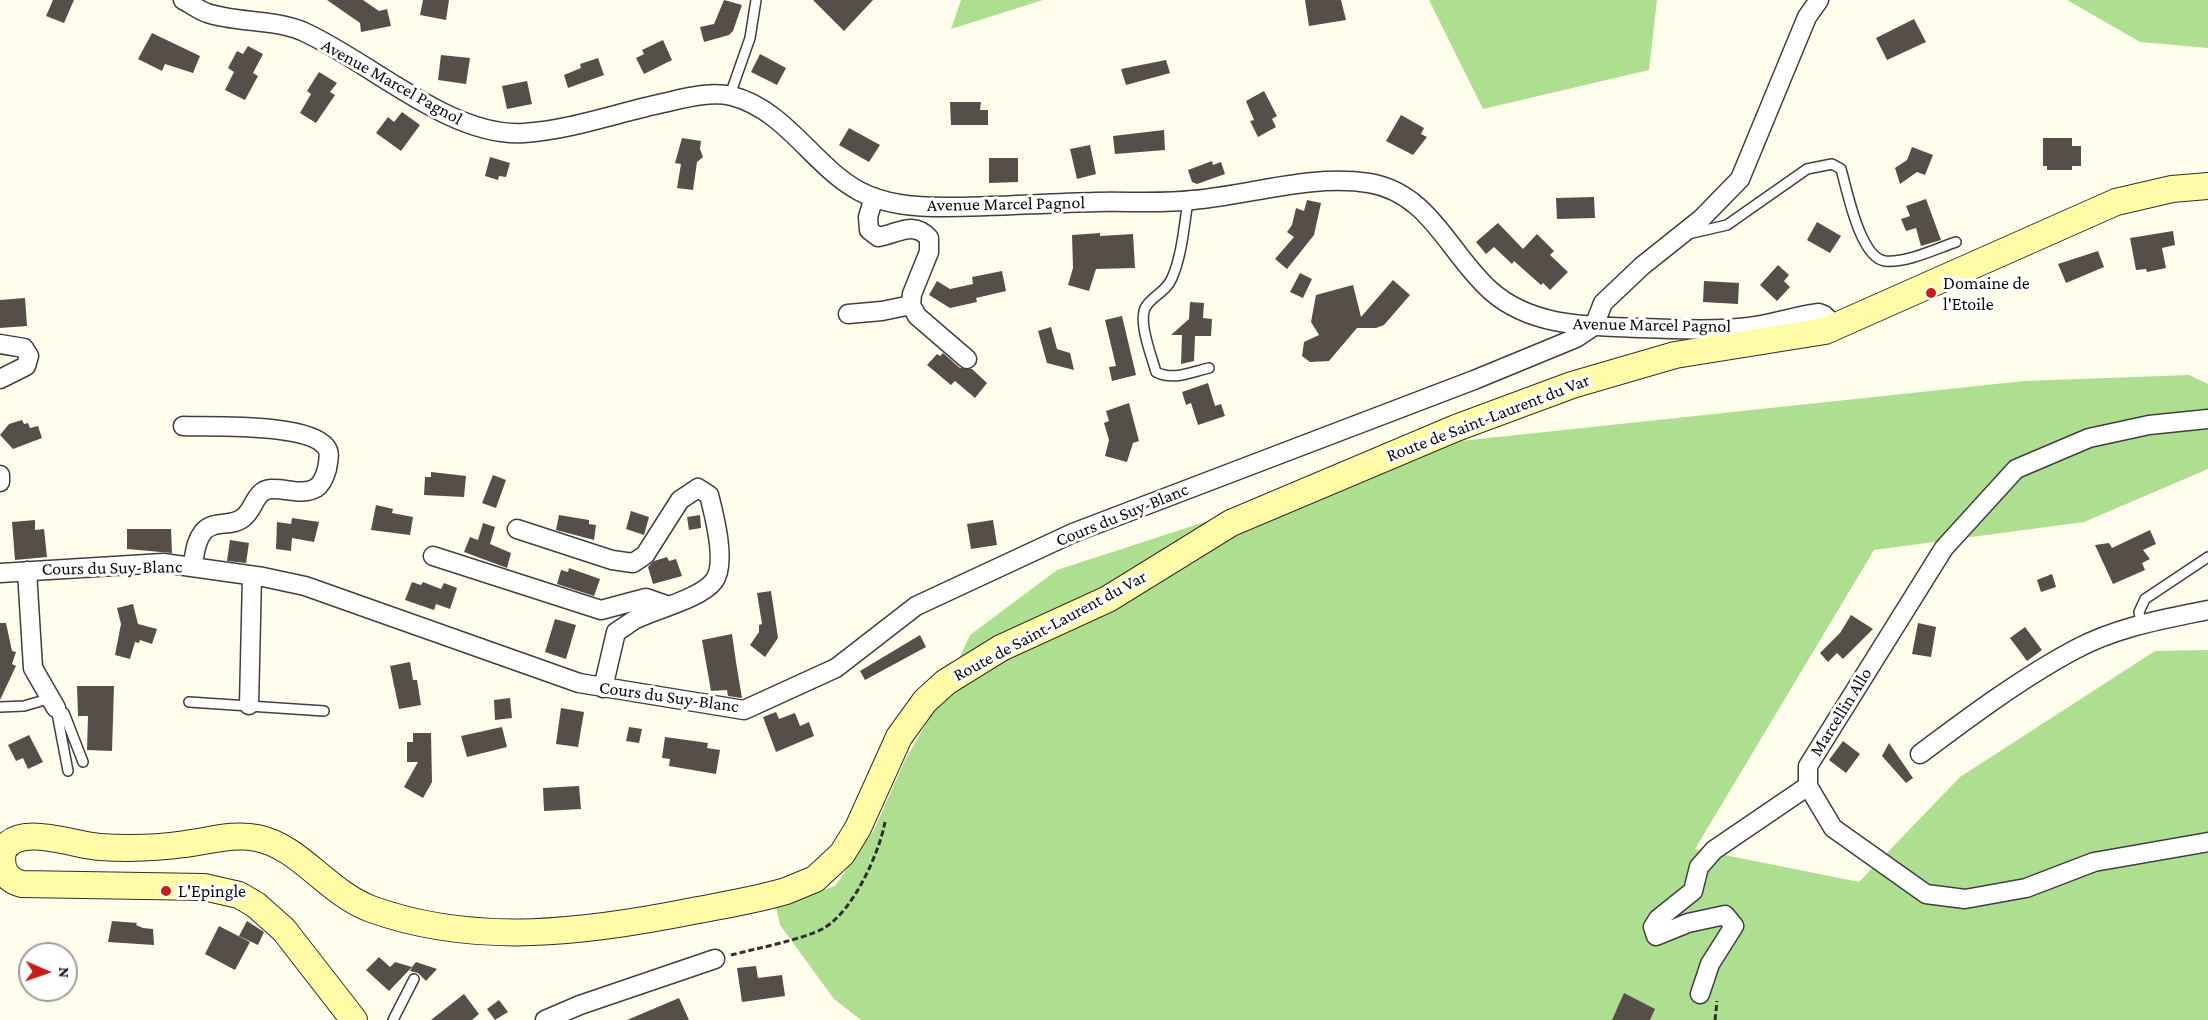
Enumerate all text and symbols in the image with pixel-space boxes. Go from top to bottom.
street label: Avenue Marcel Pagnol [318,34,466,130]
street label: Avenue Marcel Pagnol [927,192,1085,216]
place label: Domaine de l'Etoile [1943,272,2030,314]
marker: Domaine de l'Etoile [1924,286,1938,300]
street label: Avenue Marcel Pagnol [1573,313,1731,337]
street label: Route de Saint-Laurent du Var [1383,369,1593,467]
street label: Cours du Suy-Blanc [1053,479,1191,551]
street label: Cours du Suy-Blanc [41,556,183,580]
street label: Route de Saint-Laurent du Var [950,566,1150,686]
street label: Marcellin Allo [1805,664,1877,760]
street label: Cours du Suy-Blanc [598,677,740,717]
place label: L'Epingle [178,880,246,902]
marker: L'Epingle [159,884,173,898]
north arrow [18,942,78,1002]
text: N [56,967,73,978]

